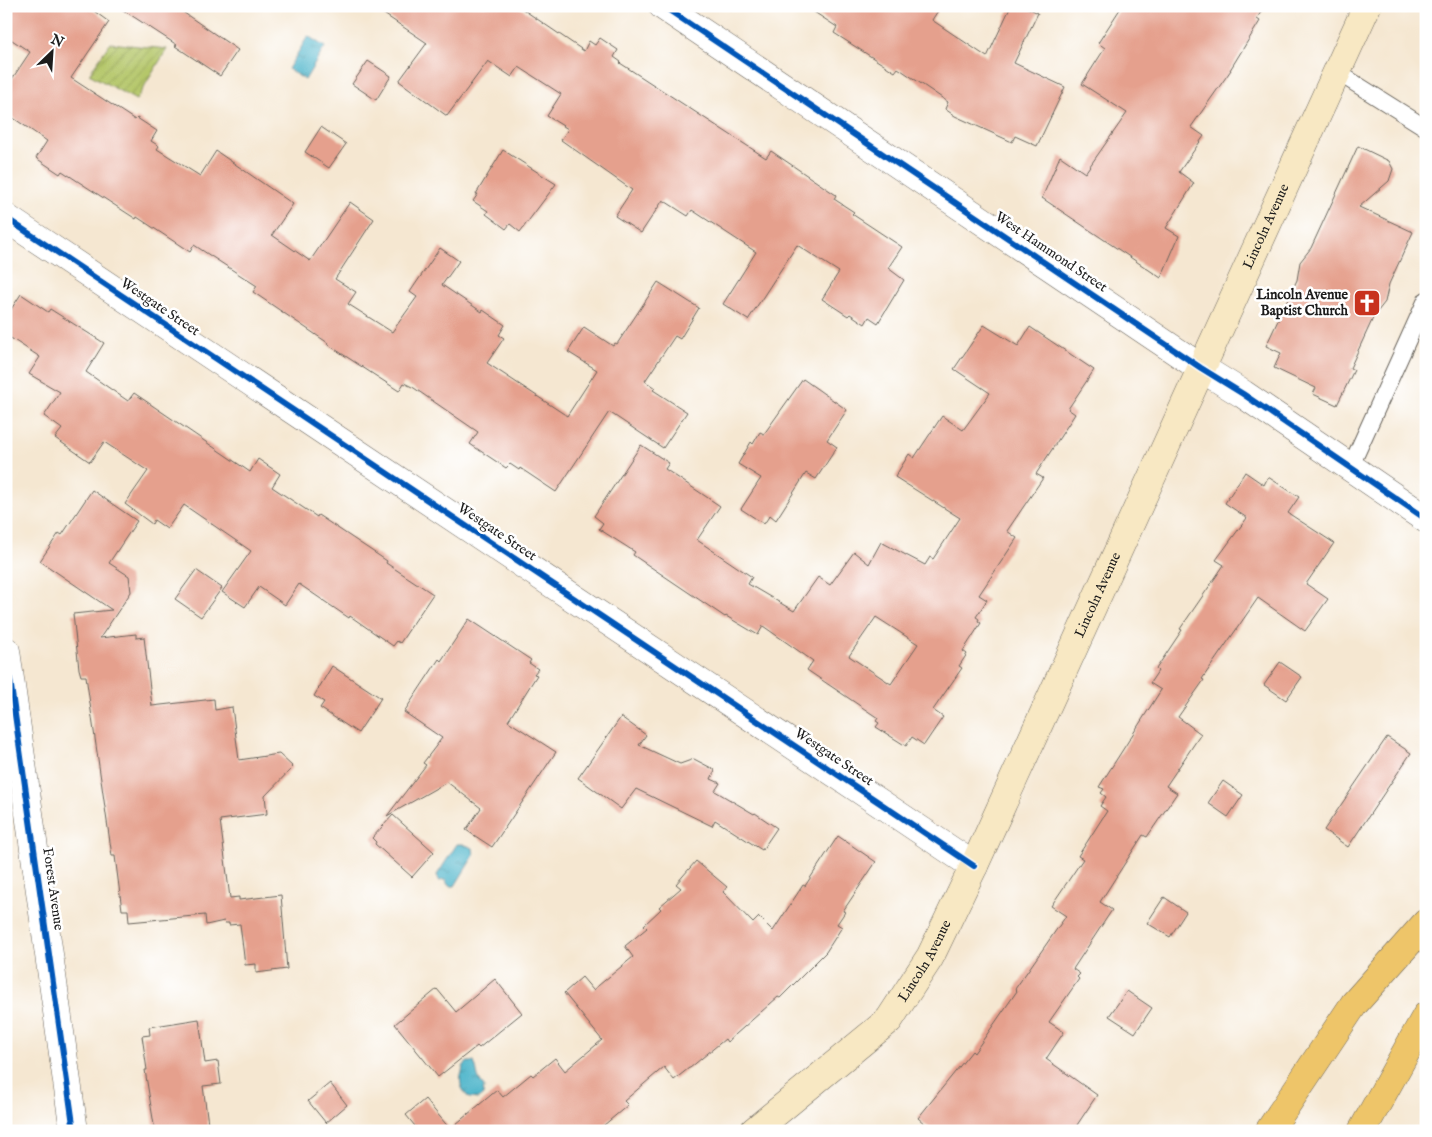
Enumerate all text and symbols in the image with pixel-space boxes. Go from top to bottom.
north arrow [28,28,78,78]
text: N [47,30,66,52]
street label: Lincoln Avenue [1239,181,1294,272]
street label: West Hammond Street [991,208,1111,296]
street label: Westgate Street [117,274,203,340]
place label: Lincoln Avenue Baptist Church [1256,286,1349,320]
church icon: Lincoln Avenue Baptist Church [1352,288,1382,318]
street label: Westgate Street [454,499,540,565]
street label: Lincoln Avenue [1071,549,1125,641]
street label: Westgate Street [791,724,877,790]
street label: Forest Avenue [38,846,68,932]
street label: Lincoln Avenue [894,917,956,1005]

